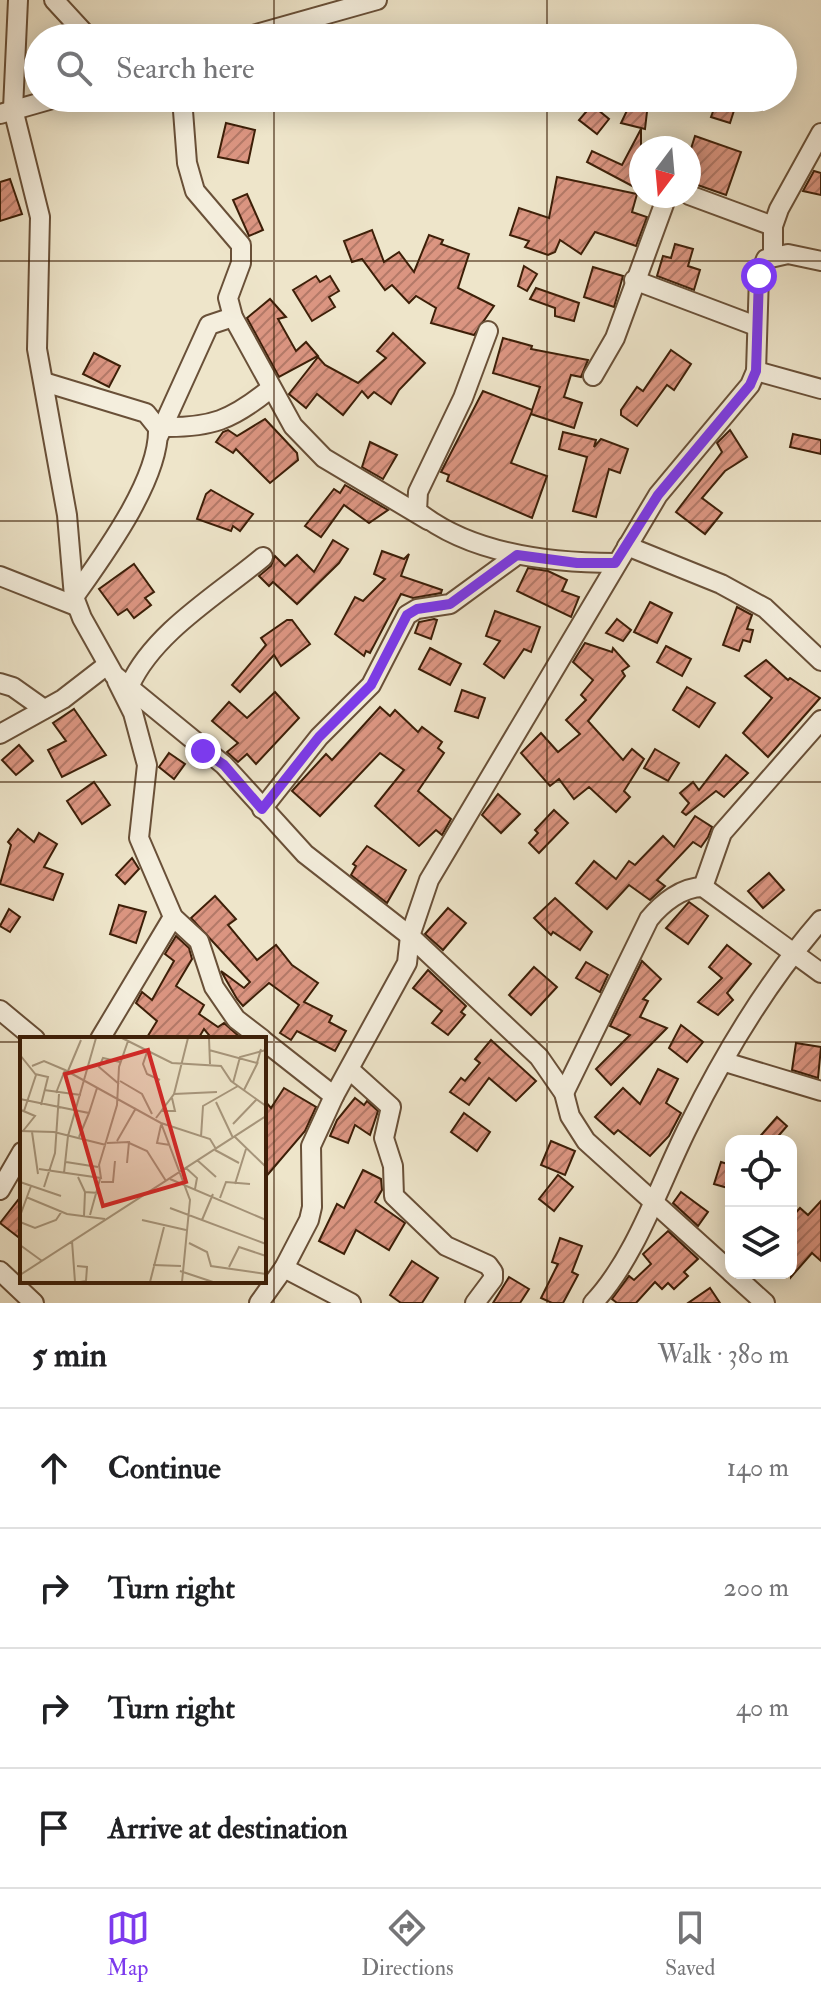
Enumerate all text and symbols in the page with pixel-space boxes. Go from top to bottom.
search box [24,24,797,112]
icon: search [52,46,96,90]
text: Search here [116,50,255,87]
north arrow [629,136,701,208]
route start [741,258,777,294]
route end [185,733,221,769]
inset map [20,1037,266,1283]
map controls [725,1135,797,1279]
button: locate [725,1135,797,1207]
button: layers [725,1207,797,1279]
text: 5 min [32,1334,107,1377]
text: Walk · 380 m [658,1339,789,1371]
icon: ahead [32,1446,76,1490]
text: Continue [108,1450,221,1487]
text: 140 m [727,1452,789,1484]
icon: right [32,1566,76,1610]
text: Turn right [108,1570,235,1607]
text: 200 m [724,1572,789,1604]
icon: right [32,1686,76,1730]
text: Turn right [108,1690,235,1727]
text: 40 m [736,1692,789,1724]
icon: arrive [32,1806,76,1850]
text: Arrive at destination [108,1810,348,1847]
tab: Map [106,1906,150,1982]
tab: Directions [361,1906,454,1982]
tab: Saved [665,1906,715,1982]

